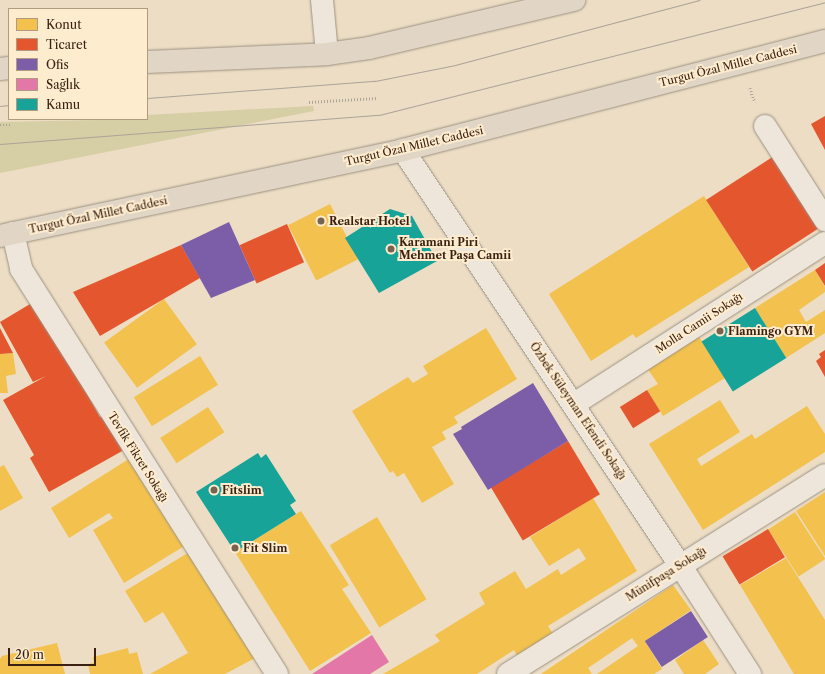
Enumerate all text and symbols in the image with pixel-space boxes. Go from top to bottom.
legend [8,8,148,120]
text: Konut [46,17,81,32]
text: Ticaret [46,37,87,52]
street label: Turgut Özal Millet Caddesi [658,42,798,90]
text: Ofis [46,57,69,72]
text: Sağlık [46,77,80,92]
text: Kamu [46,97,80,112]
street label: Turgut Özal Millet Caddesi [344,124,484,168]
street label: Turgut Özal Millet Caddesi [27,194,169,236]
place label: Realstar Hotel [329,214,410,228]
marker: Realstar Hotel [316,216,326,226]
place label: Karamani Piri Mehmet Paşa Camii [399,236,511,262]
marker: Karamani Piri Mehmet Paşa Camii [386,244,396,254]
street label: Molla Camii Sokağı [653,290,745,356]
place label: Flamingo GYM [728,324,813,338]
marker: Flamingo GYM [715,326,725,336]
street label: Özbek Süleyman Efendi Sokağı [527,340,629,482]
street label: Tevfik Fikret Sokağı [105,409,171,505]
place label: Fitslim [222,483,262,497]
marker: Fitslim [209,485,219,495]
place label: Fit Slim [243,541,287,555]
marker: Fit Slim [230,543,240,553]
street label: Münifpaşa Sokağı [623,544,709,604]
scale bar [10,640,98,666]
text: 20 m [15,647,44,662]

